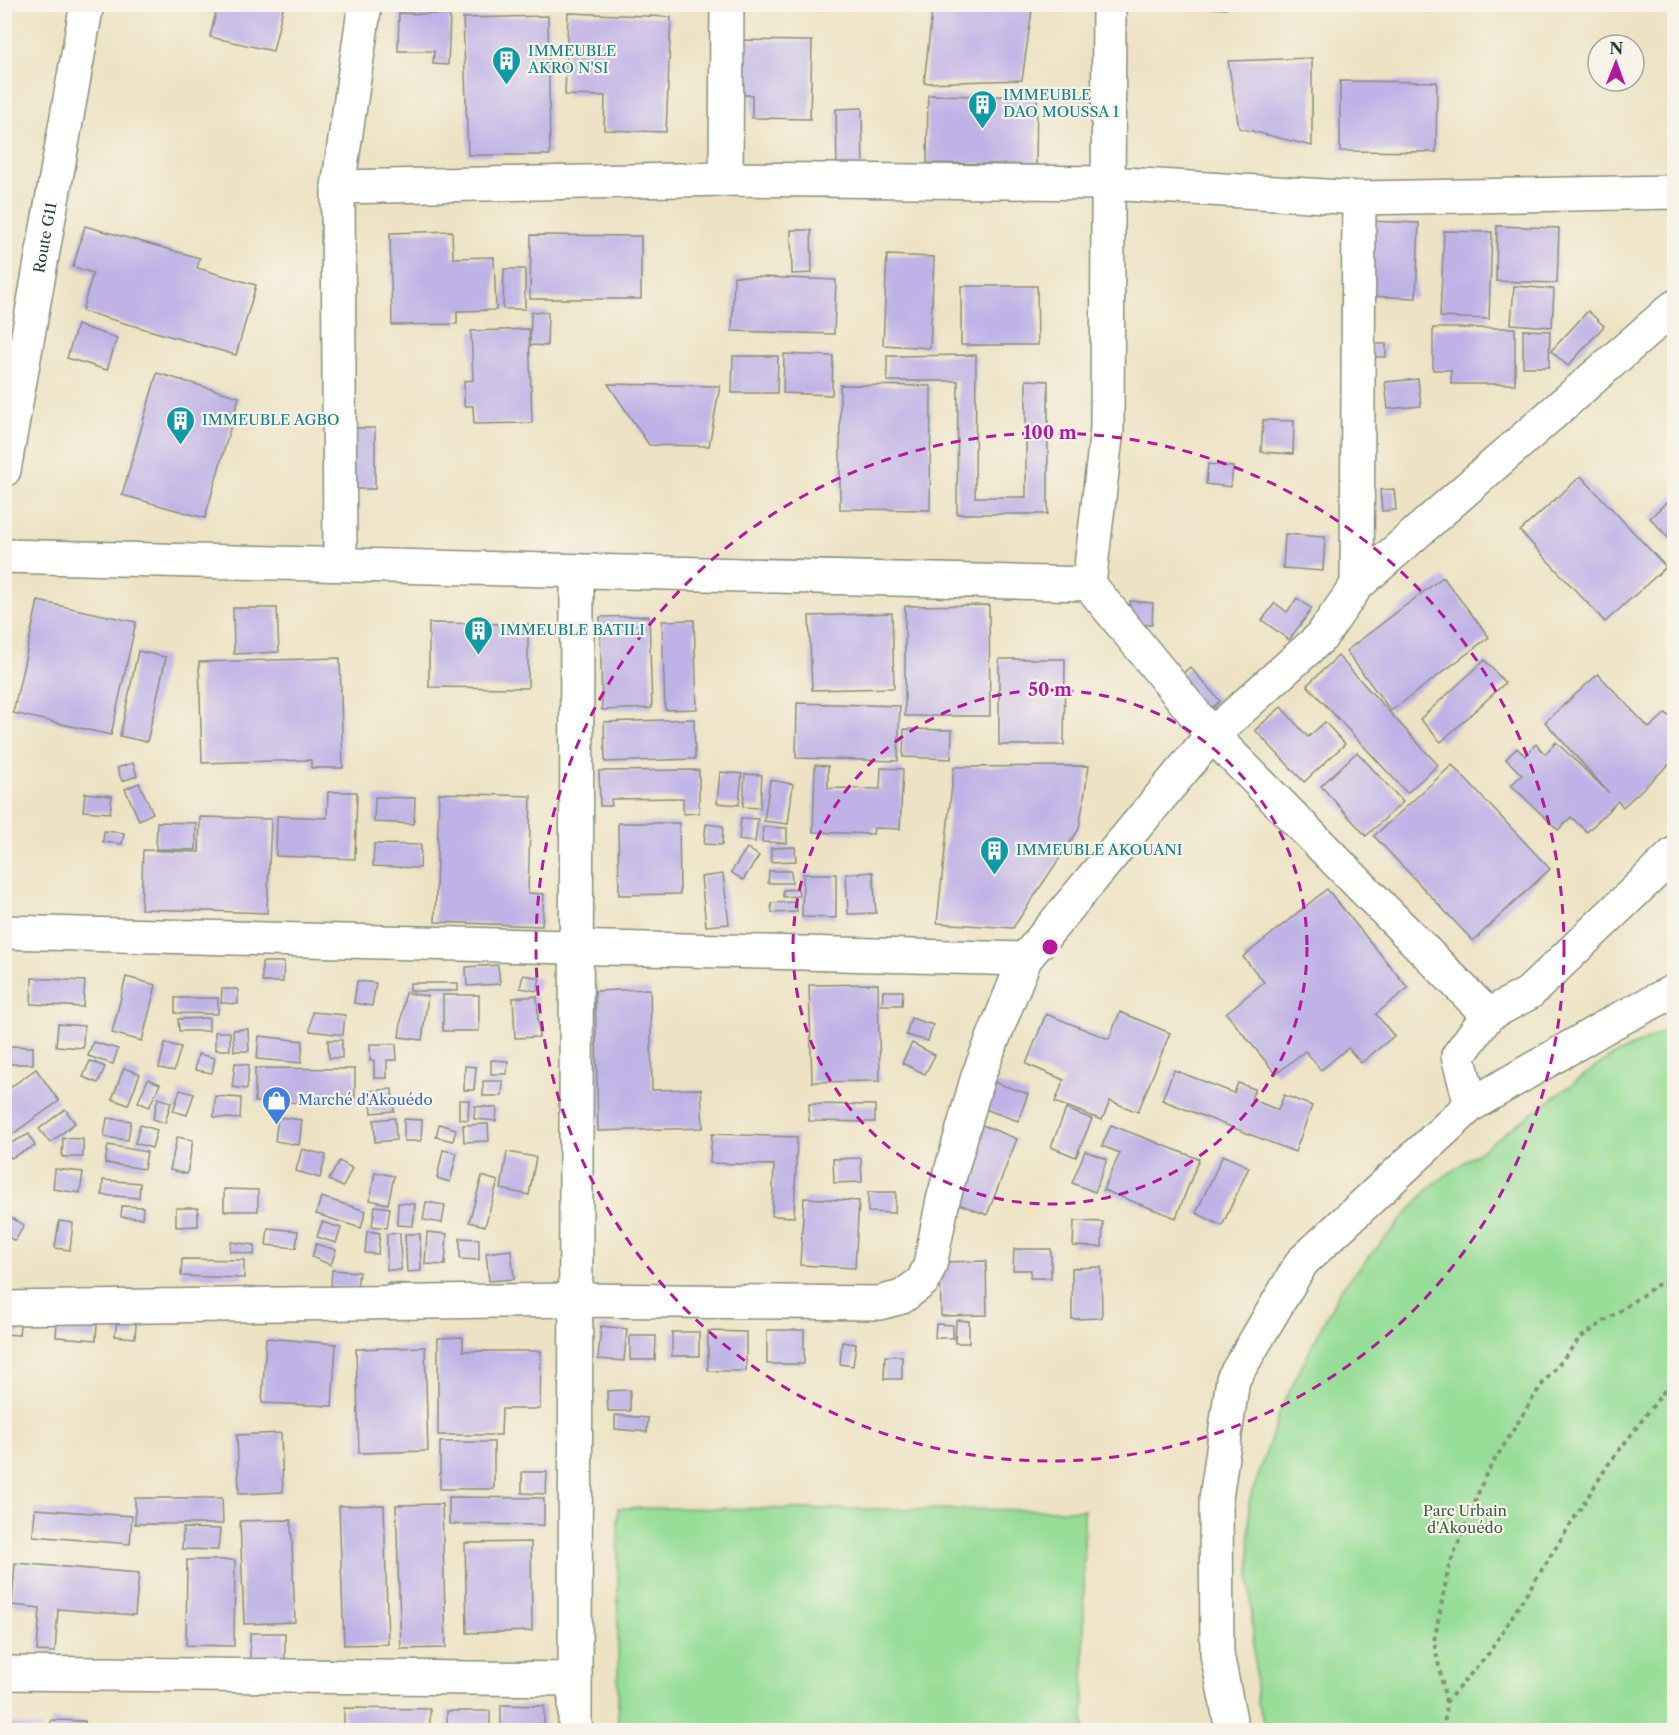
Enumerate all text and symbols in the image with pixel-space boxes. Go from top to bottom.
north arrow [1586,33,1646,93]
text: N [1609,38,1623,58]
place label: IMMEUBLE AKRO N'SI [527,41,616,77]
building icon: IMMEUBLE AKRO N'SI [491,44,523,86]
place label: IMMEUBLE DAO MOUSSA 1 [1003,85,1120,121]
building icon: IMMEUBLE DAO MOUSSA 1 [966,88,998,130]
street label: Route G11 [29,200,61,275]
building icon: IMMEUBLE AGBO [165,404,197,446]
place label: IMMEUBLE AGBO [202,410,340,429]
text: 100 m [1023,422,1077,444]
building icon: IMMEUBLE BATILI [463,614,495,656]
place label: IMMEUBLE BATILI [500,620,645,639]
text: 50 m [1028,679,1072,701]
building icon: IMMEUBLE AKOUANI [979,834,1011,876]
place label: IMMEUBLE AKOUANI [1016,840,1182,859]
centre of rings [1040,937,1060,957]
shop icon: Marché d'Akouédo [261,1084,293,1126]
place label: Marché d'Akouédo [298,1090,433,1109]
park label: Parc Urbain d'Akouédo [1423,1501,1508,1537]

